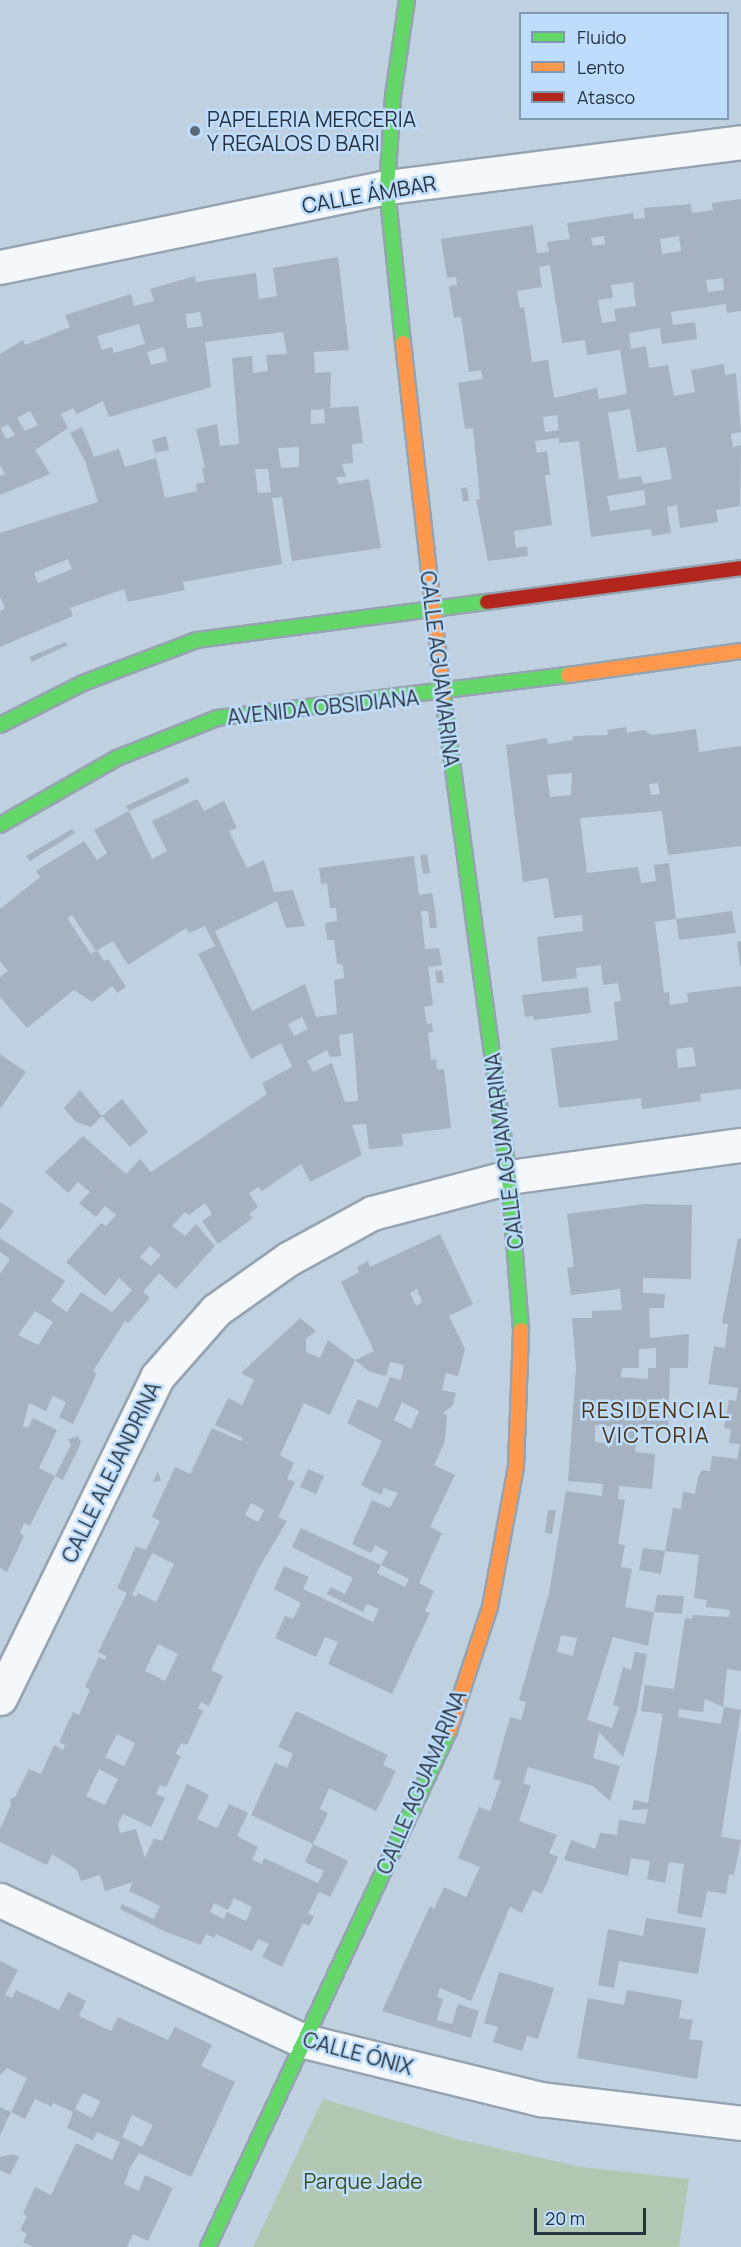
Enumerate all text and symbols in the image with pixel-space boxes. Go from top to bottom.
legend [519,12,729,120]
text: Fluido [577,25,626,49]
text: Lento [577,55,625,79]
text: Atasco [577,85,635,109]
place label: PAPELERIA MERCERIA Y REGALOS D BARI [207,106,416,156]
marker: PAPELERIA MERCERIA Y REGALOS D BARI [188,124,202,138]
street label: CALLE ÁMBAR [300,170,438,218]
street label: CALLE AGUAMARINA [415,570,465,768]
street label: AVENIDA OBSIDIANA [226,684,420,730]
street label: CALLE AGUAMARINA [479,1052,529,1250]
street label: CALLE ALEJANDRINA [56,1377,166,1567]
district label: RESIDENCIAL VICTORIA [581,1397,731,1448]
street label: CALLE AGUAMARINA [371,1686,471,1878]
street label: CALLE ÓNIX [300,2026,416,2080]
park label: Parque Jade [304,2168,422,2194]
scale bar [537,2196,650,2234]
text: 20 m [545,2206,585,2230]

